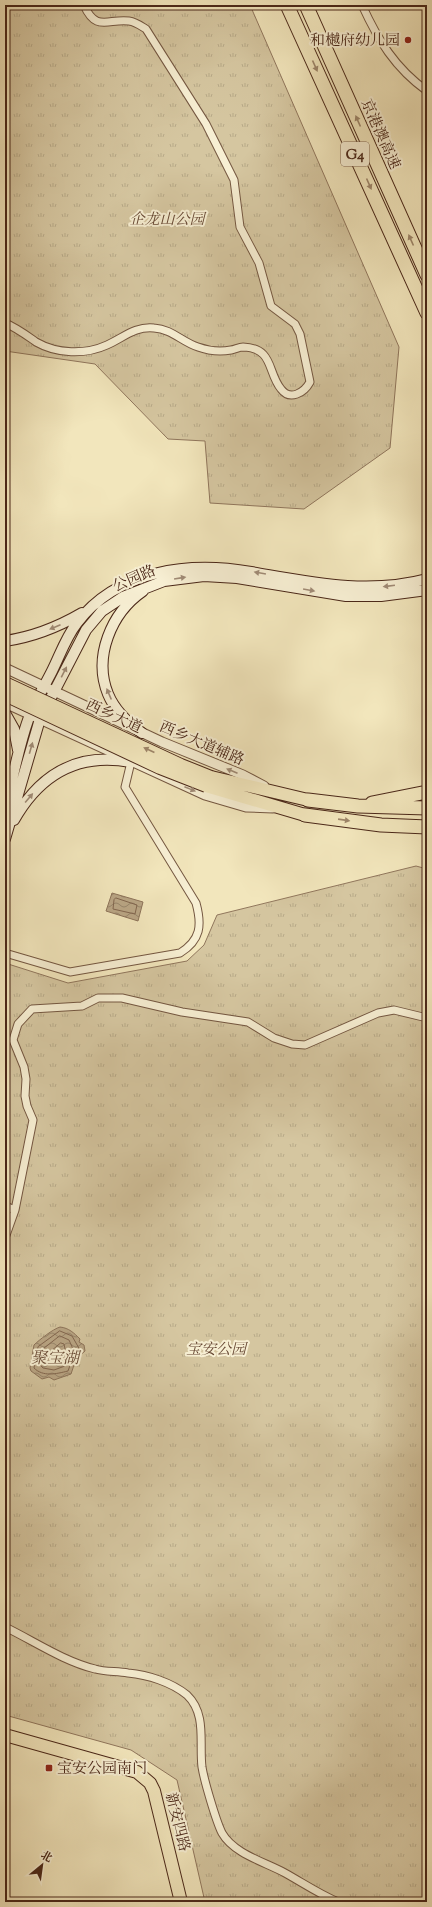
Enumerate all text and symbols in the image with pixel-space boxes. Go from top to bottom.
place label: 和樾府幼儿园 [310,31,400,52]
marker: 和樾府幼儿园 [403,35,413,45]
one-way arrow [312,60,318,72]
street label: 京港澳高速 [355,96,404,173]
one-way arrow [355,115,361,127]
road number: G4 [341,142,369,166]
one-way arrow [366,179,372,191]
park label: 企龙山公园 [129,210,206,231]
one-way arrow [408,234,414,245]
street label: 公园路 [110,561,159,598]
one-way arrow [254,570,266,576]
one-way arrow [174,575,186,581]
one-way arrow [383,583,395,589]
one-way arrow [302,587,315,593]
one-way arrow [49,624,60,630]
one-way arrow [61,666,67,678]
one-way arrow [105,687,111,699]
street label: 西乡大道 [82,695,145,740]
street label: 西乡大道辅路 [156,717,247,772]
one-way arrow [28,741,34,753]
one-way arrow [144,747,155,753]
one-way arrow [225,767,237,773]
one-way arrow [184,786,196,792]
one-way arrow [25,793,34,803]
one-way arrow [338,817,350,823]
park label: 宝安公园 [186,1340,248,1361]
water label: 聚宝湖 [31,1348,82,1371]
place label: 宝安公园南门 [57,1759,147,1780]
marker: 宝安公园南门 [44,1763,54,1773]
street label: 新安四路 [159,1791,194,1854]
north arrow [22,1845,62,1885]
text: 北 [38,1847,55,1867]

